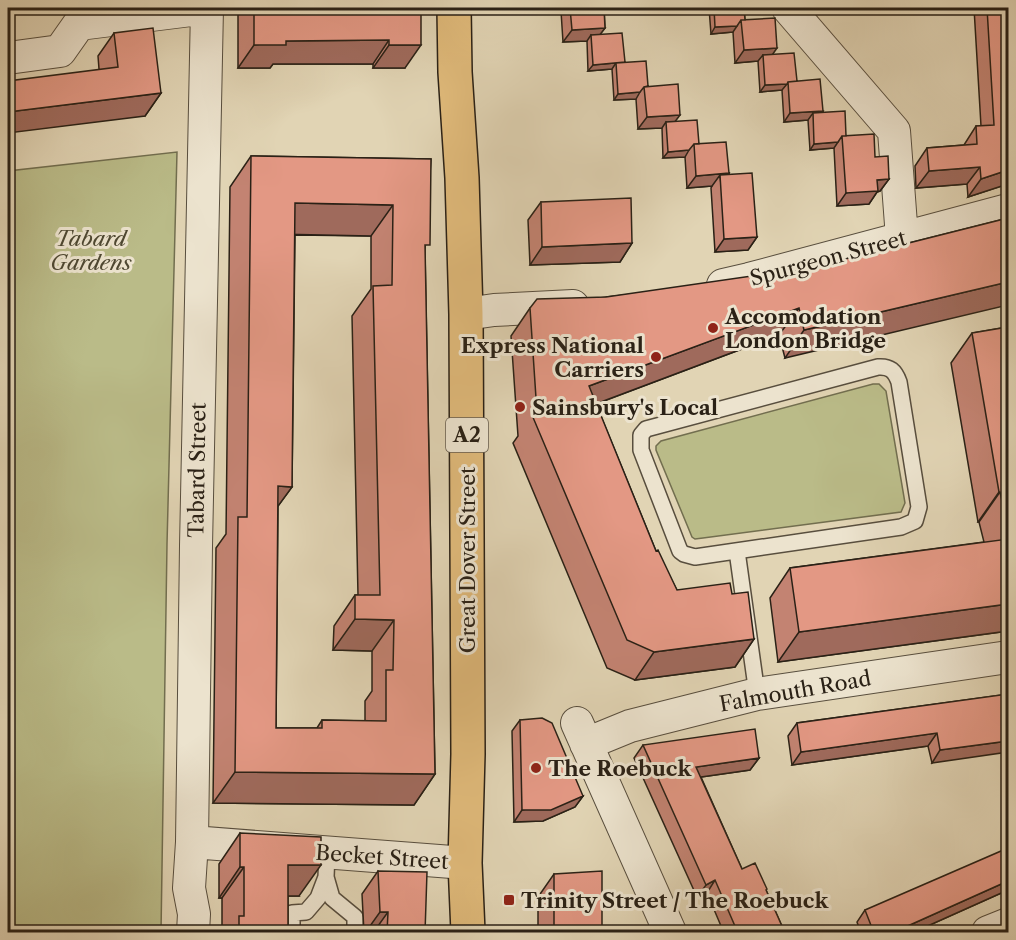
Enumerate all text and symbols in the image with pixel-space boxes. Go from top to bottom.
street label: Spurgeon Street [747,225,910,291]
park label: Tabard Gardens [50,226,132,275]
place label: Accomodation London Bridge [724,304,886,353]
marker: Accomodation London Bridge [706,321,720,335]
place label: Express National Carriers [461,333,644,382]
marker: Express National Carriers [649,350,663,364]
place label: Sainsbury's Local [532,395,718,420]
marker: Sainsbury's Local [513,400,527,414]
street label: Tabard Street [183,402,211,538]
road number: A2 [446,418,488,452]
street label: Great Dover Street [455,466,480,653]
street label: Falmouth Road [717,665,873,717]
place label: The Roebuck [548,756,692,781]
marker: The Roebuck [529,761,543,775]
street label: Becket Street [315,840,450,874]
place label: Trinity Street / The Roebuck [521,888,829,913]
marker: Trinity Street / The Roebuck [502,893,516,907]

